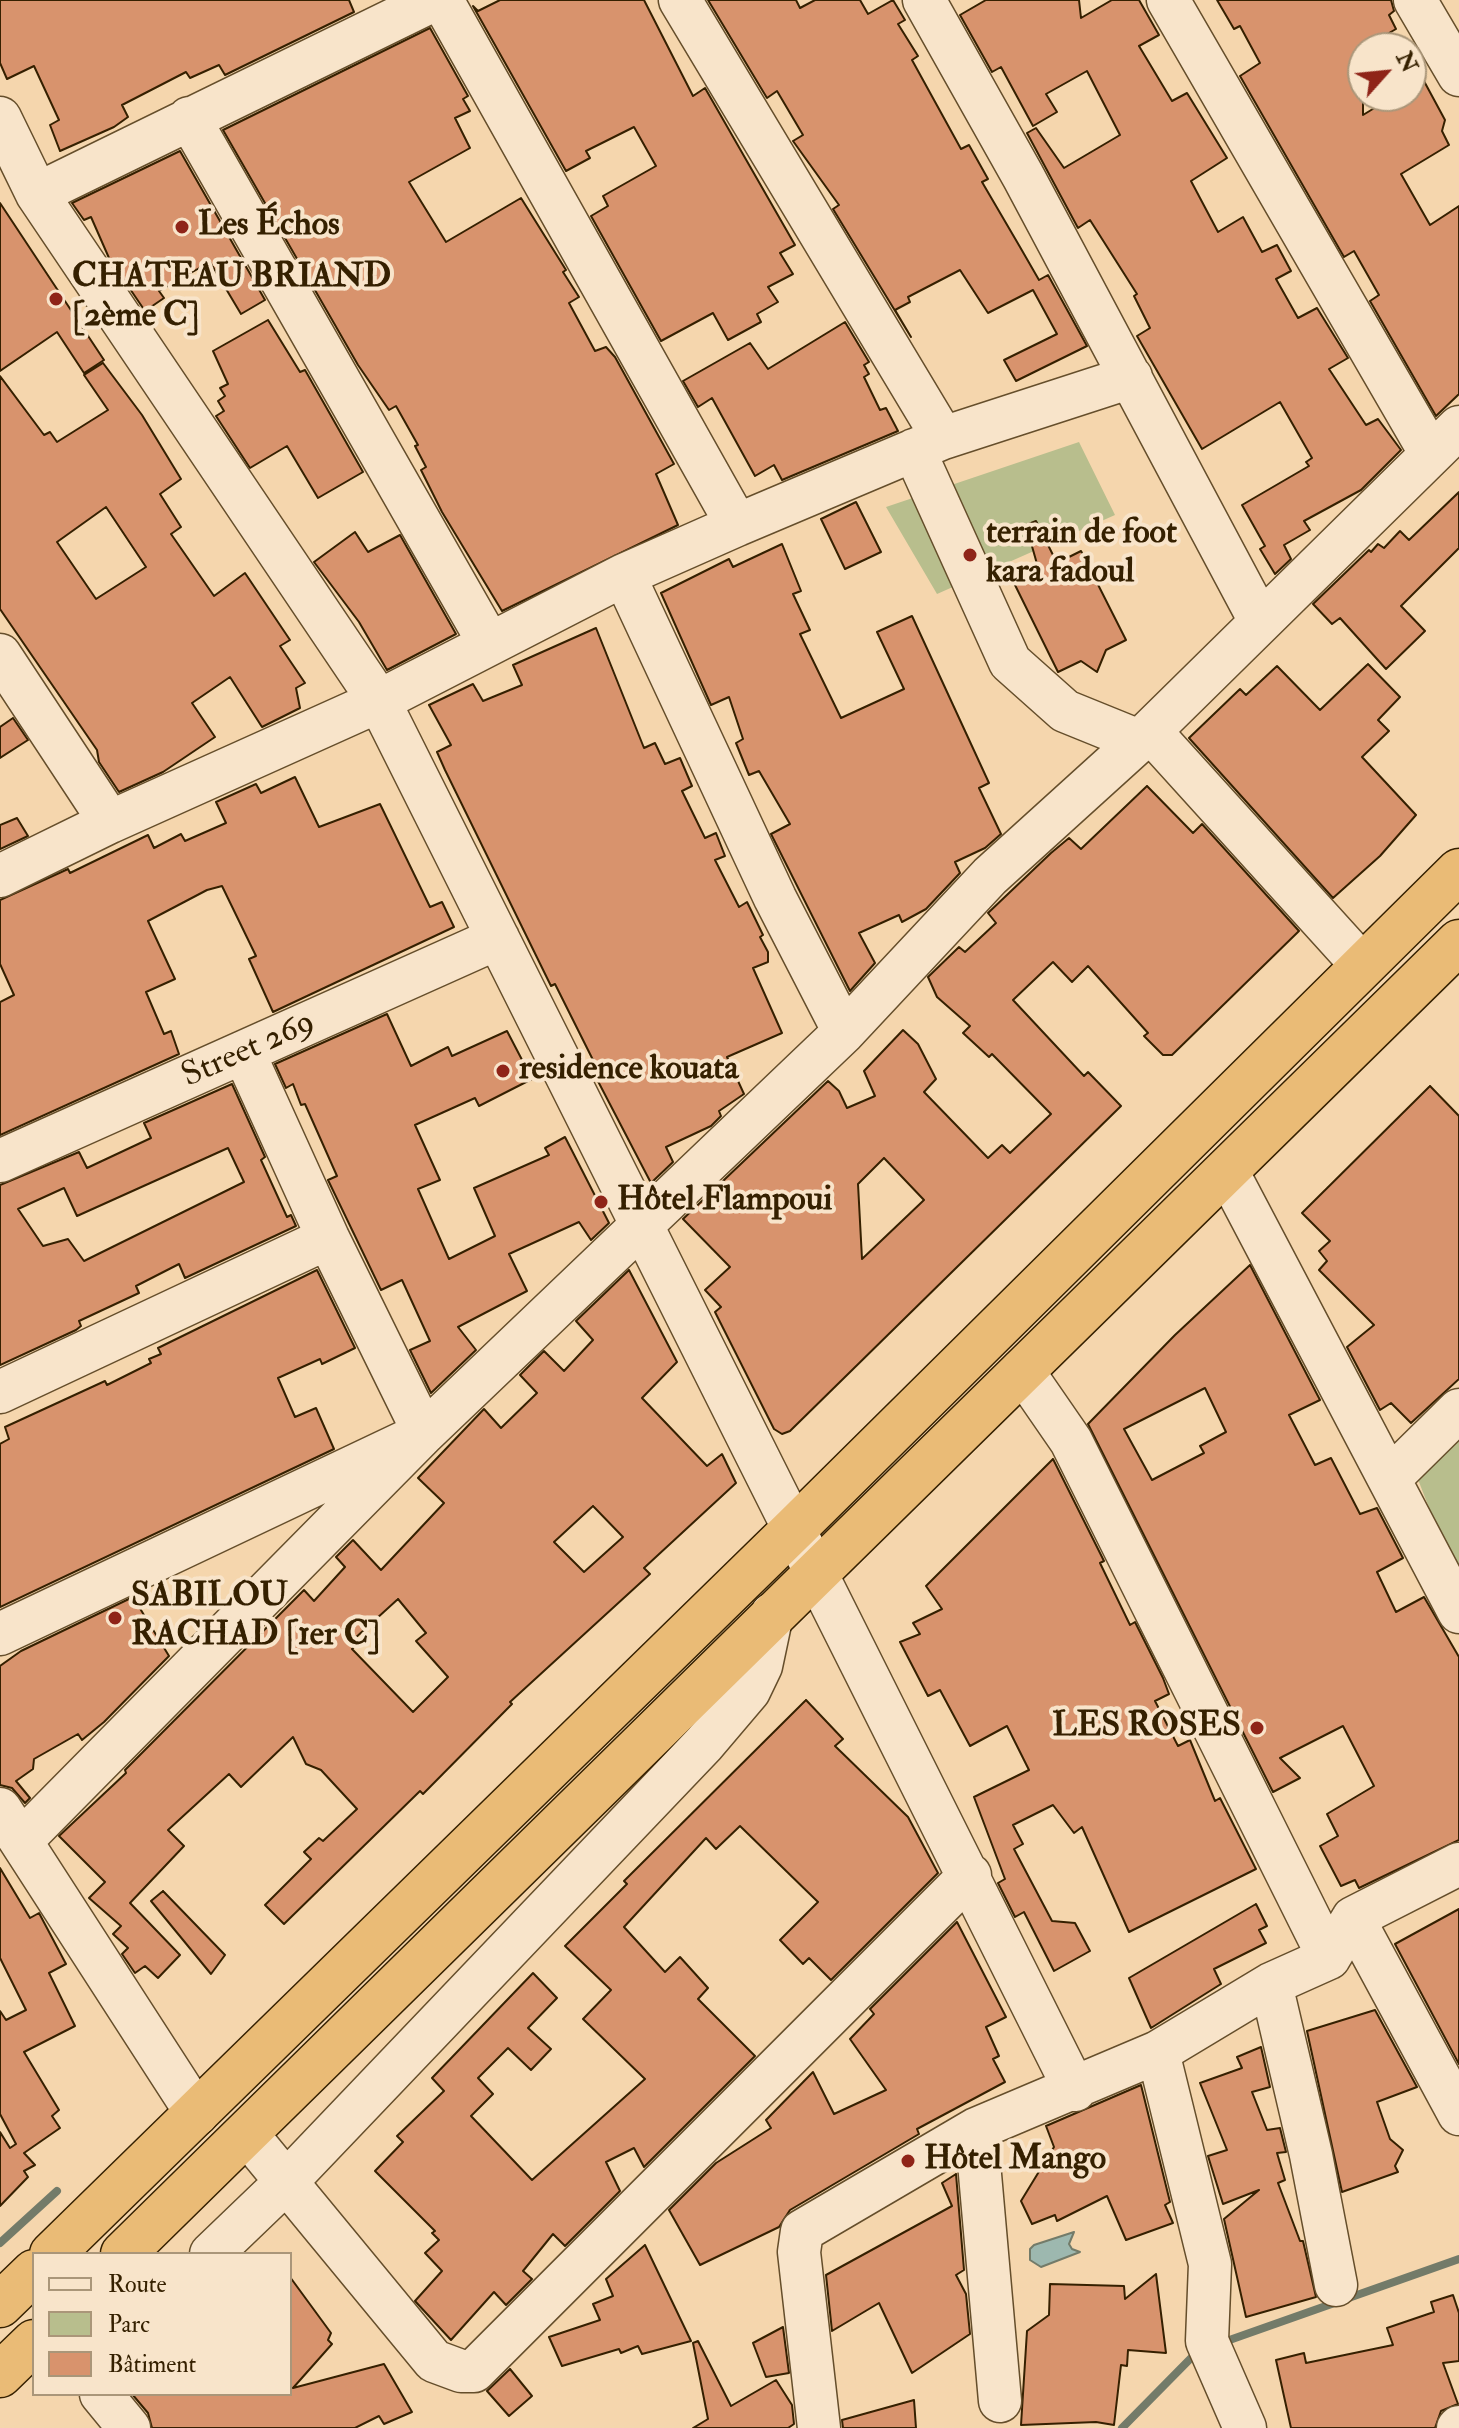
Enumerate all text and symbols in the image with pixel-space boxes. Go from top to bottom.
north arrow [1347,32,1427,112]
text: N [1390,47,1424,77]
place label: Les Échos [198,207,340,247]
marker: Les Échos [173,218,191,236]
place label: CHATEAU BRIAND [2ème C] [72,259,391,338]
marker: CHATEAU BRIAND [2ème C] [47,290,65,308]
place label: terrain de foot kara fadoul [986,515,1177,594]
marker: terrain de foot kara fadoul [961,546,979,564]
street label: Street 269 [176,1004,322,1098]
place label: residence kouata [519,1051,738,1091]
marker: residence kouata [494,1062,512,1080]
place label: Hôtel Flampoui [617,1182,832,1222]
marker: Hôtel Flampoui [592,1193,610,1211]
place label: SABILOU RACHAD [1er C] [131,1578,381,1658]
marker: SABILOU RACHAD [1er C] [106,1609,124,1627]
place label: LES ROSES [1052,1708,1241,1748]
marker: LES ROSES [1248,1719,1266,1737]
place label: Hôtel Mango [924,2141,1106,2181]
marker: Hôtel Mango [899,2152,917,2170]
legend [32,2252,292,2396]
text: Route [108,2269,167,2300]
text: Parc [108,2309,150,2340]
text: Bâtiment [108,2349,196,2380]

